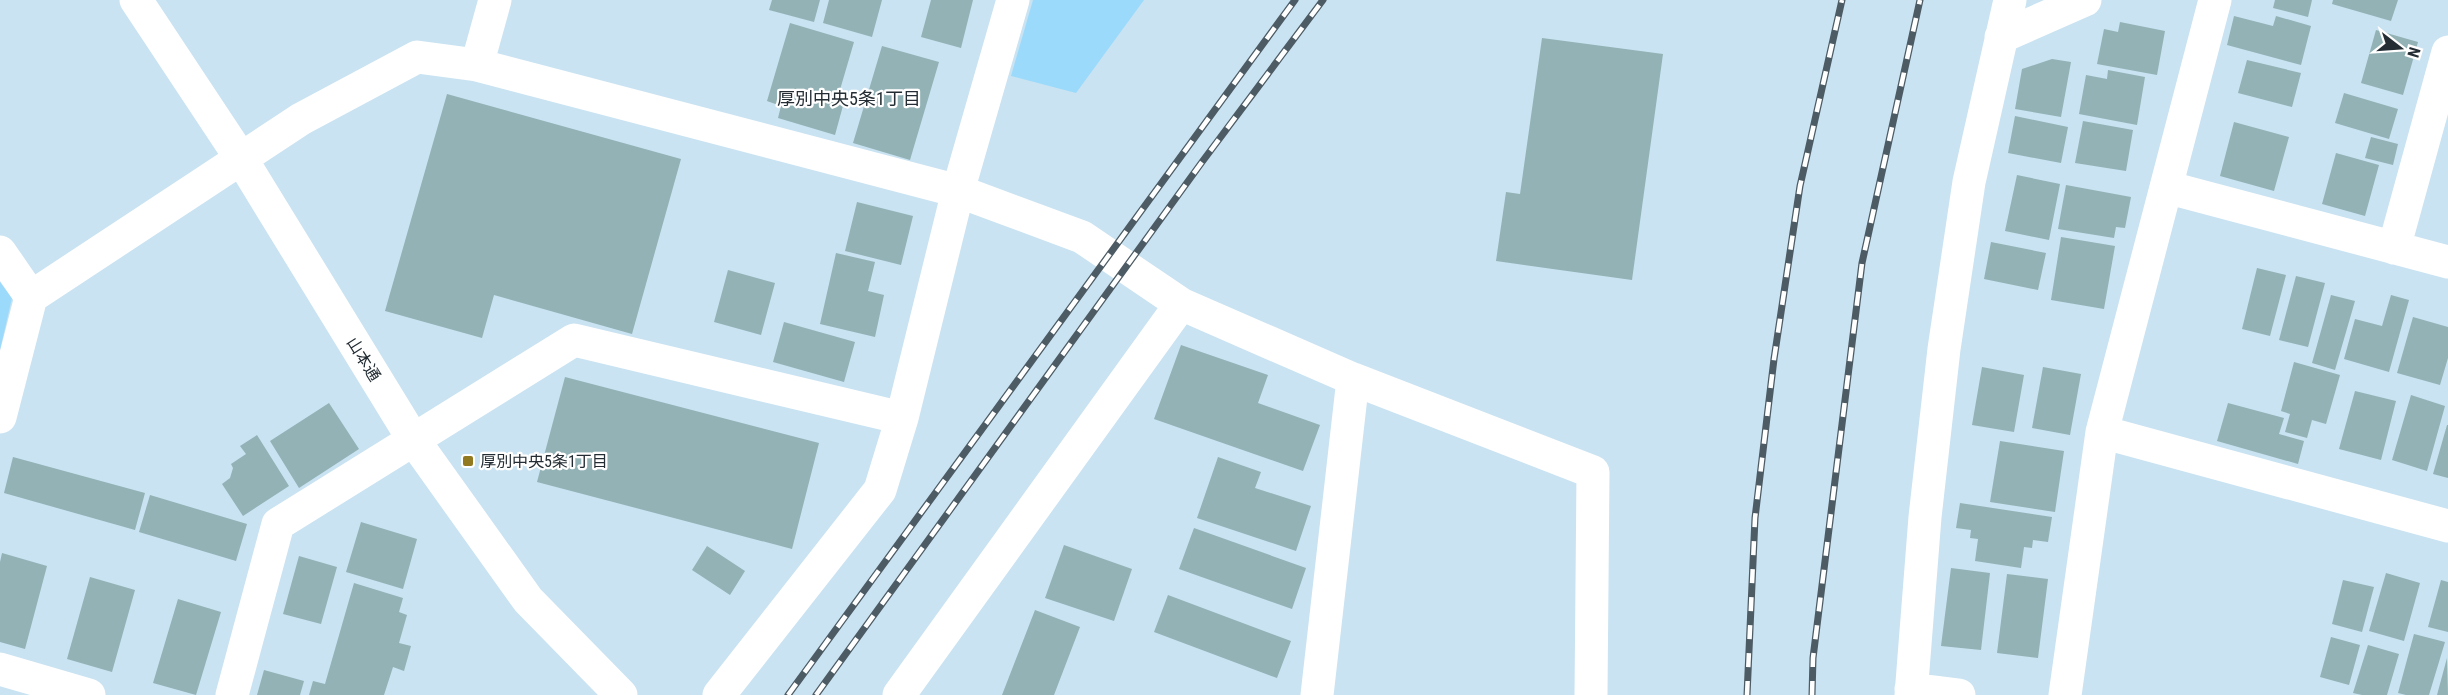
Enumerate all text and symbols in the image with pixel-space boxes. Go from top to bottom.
north arrow [2370,18,2430,78]
text: N [2403,45,2424,60]
district label: 厚別中央5条1丁目 [777,88,921,109]
street label: 山本通 [343,334,384,385]
place label: 厚別中央5条1丁目 [480,452,608,471]
marker: 厚別中央5条1丁目 [461,454,475,468]

